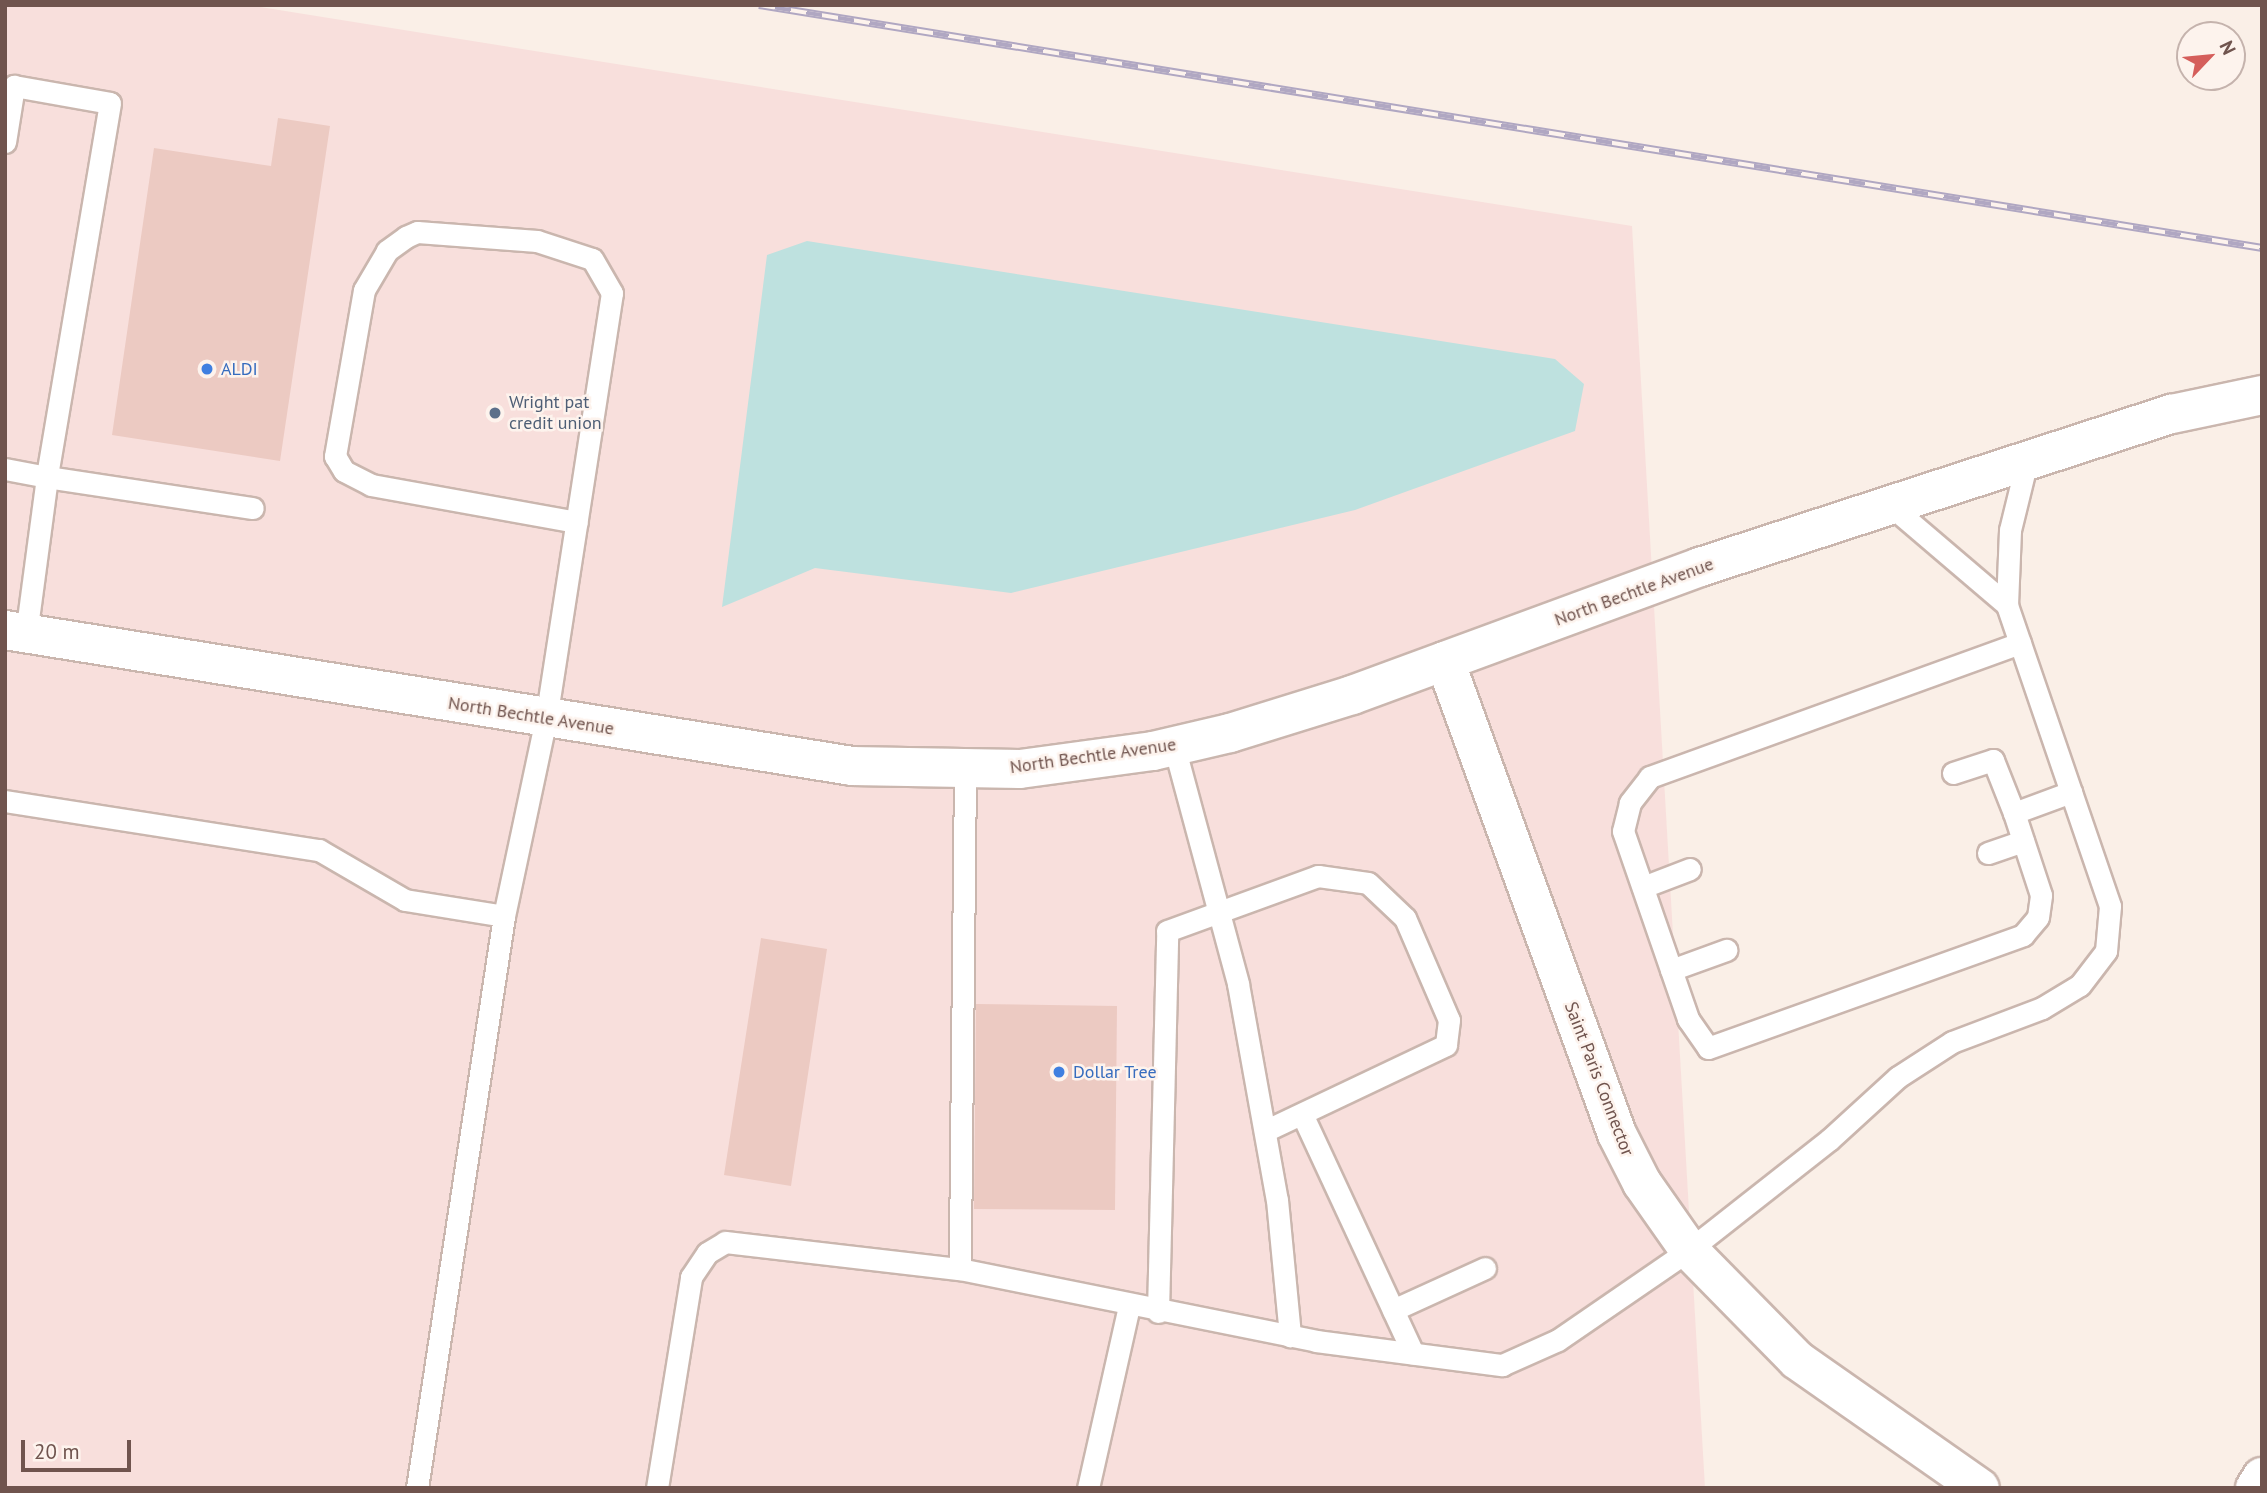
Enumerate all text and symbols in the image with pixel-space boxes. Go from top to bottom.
north arrow [2176,21,2246,91]
text: N [2215,37,2242,59]
place label: ALDI [221,358,258,380]
marker: ALDI [199,361,215,377]
place label: Wright pat credit union [509,392,602,434]
marker: Wright pat credit union [487,405,503,421]
street label: North Bechtle Avenue [1551,553,1717,631]
street label: North Bechtle Avenue [446,692,616,740]
street label: North Bechtle Avenue [1008,734,1178,778]
street label: Saint Paris Connector [1560,999,1638,1159]
place label: Dollar Tree [1073,1061,1157,1083]
marker: Dollar Tree [1051,1064,1067,1080]
scale bar [24,1426,135,1470]
text: 20 m [34,1438,80,1465]

